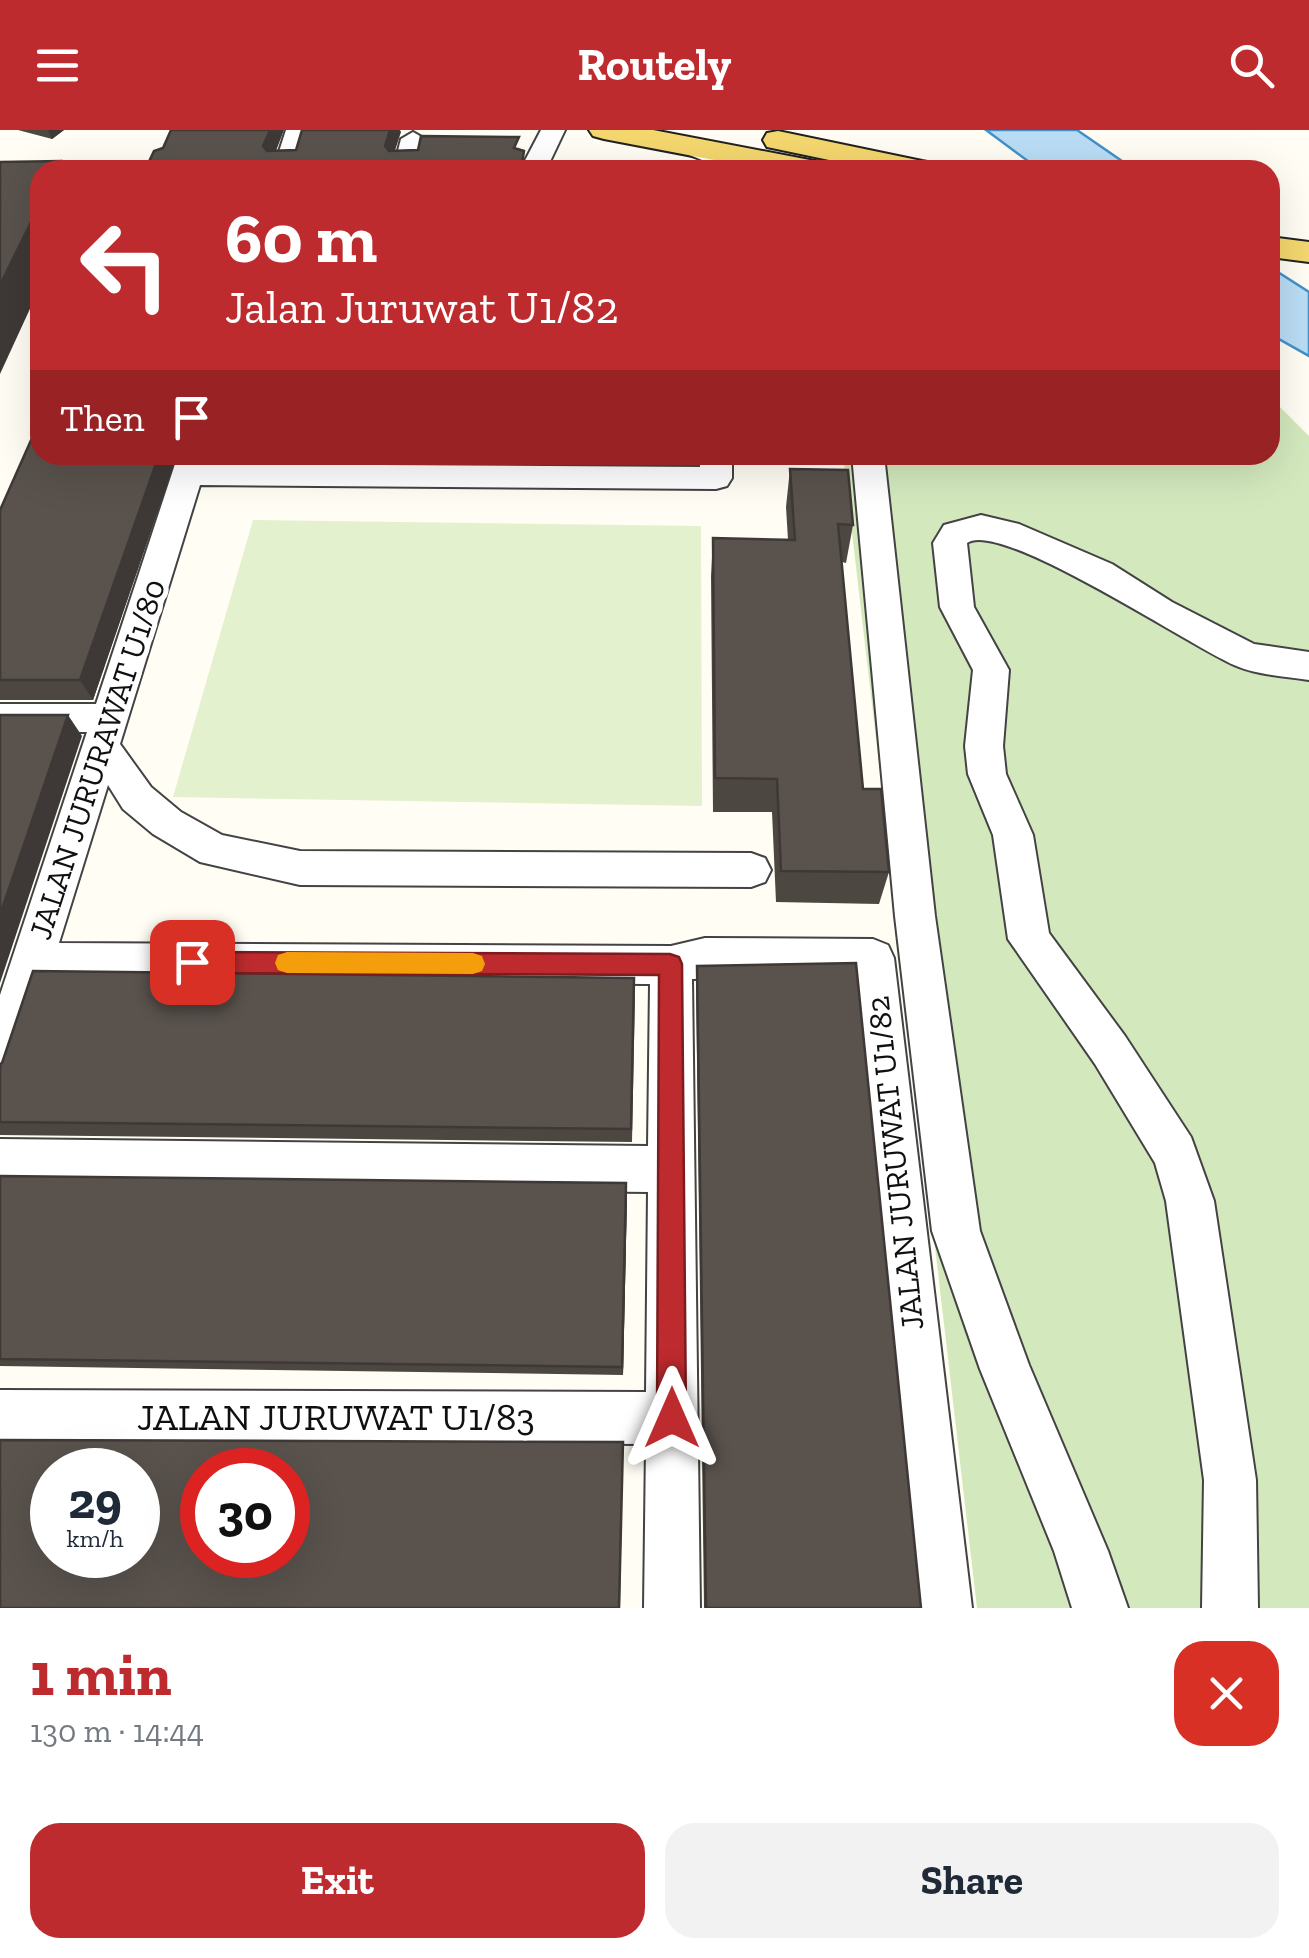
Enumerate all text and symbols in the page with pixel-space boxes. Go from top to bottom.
icon: menu [30,38,85,93]
text: Routely [578,38,731,92]
icon: search [1224,38,1279,93]
text: 60 m [225,196,377,280]
icon: left [60,200,190,330]
text: Jalan Juruwat U1/82 [225,281,619,335]
icon: arrive [164,390,219,445]
text: Then [60,395,144,441]
street label: JALAN JURURAWAT U1/80 [21,574,173,944]
pin [150,920,235,1005]
icon: arrive [165,935,220,990]
street label: JALAN JURUWAT U1/82 [859,994,931,1332]
position arrow [620,1366,724,1470]
street label: JALAN JURUWAT U1/83 [137,1394,535,1440]
speed limit sign: 30 [180,1448,310,1578]
text: 29 [68,1471,122,1531]
text: km/h [66,1523,124,1553]
text: 1 min [30,1638,172,1710]
button: close [1174,1641,1279,1746]
text: 130 m · 14:44 [30,1712,204,1750]
button: Exit [30,1823,645,1938]
button: Share [665,1823,1279,1938]

